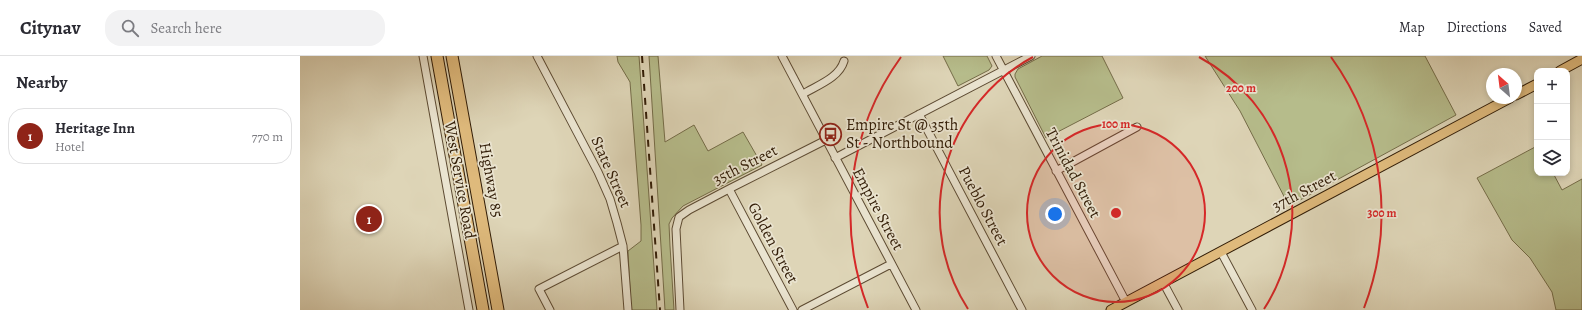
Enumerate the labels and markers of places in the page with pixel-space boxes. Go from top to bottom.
place label: Empire St @ 35th St - Northbound [846,114,959,154]
bus stop icon: Empire St @ 35th St - Northbound [817,121,843,147]
pin: 1 [356,204,382,234]
centre of rings [1109,206,1123,220]

